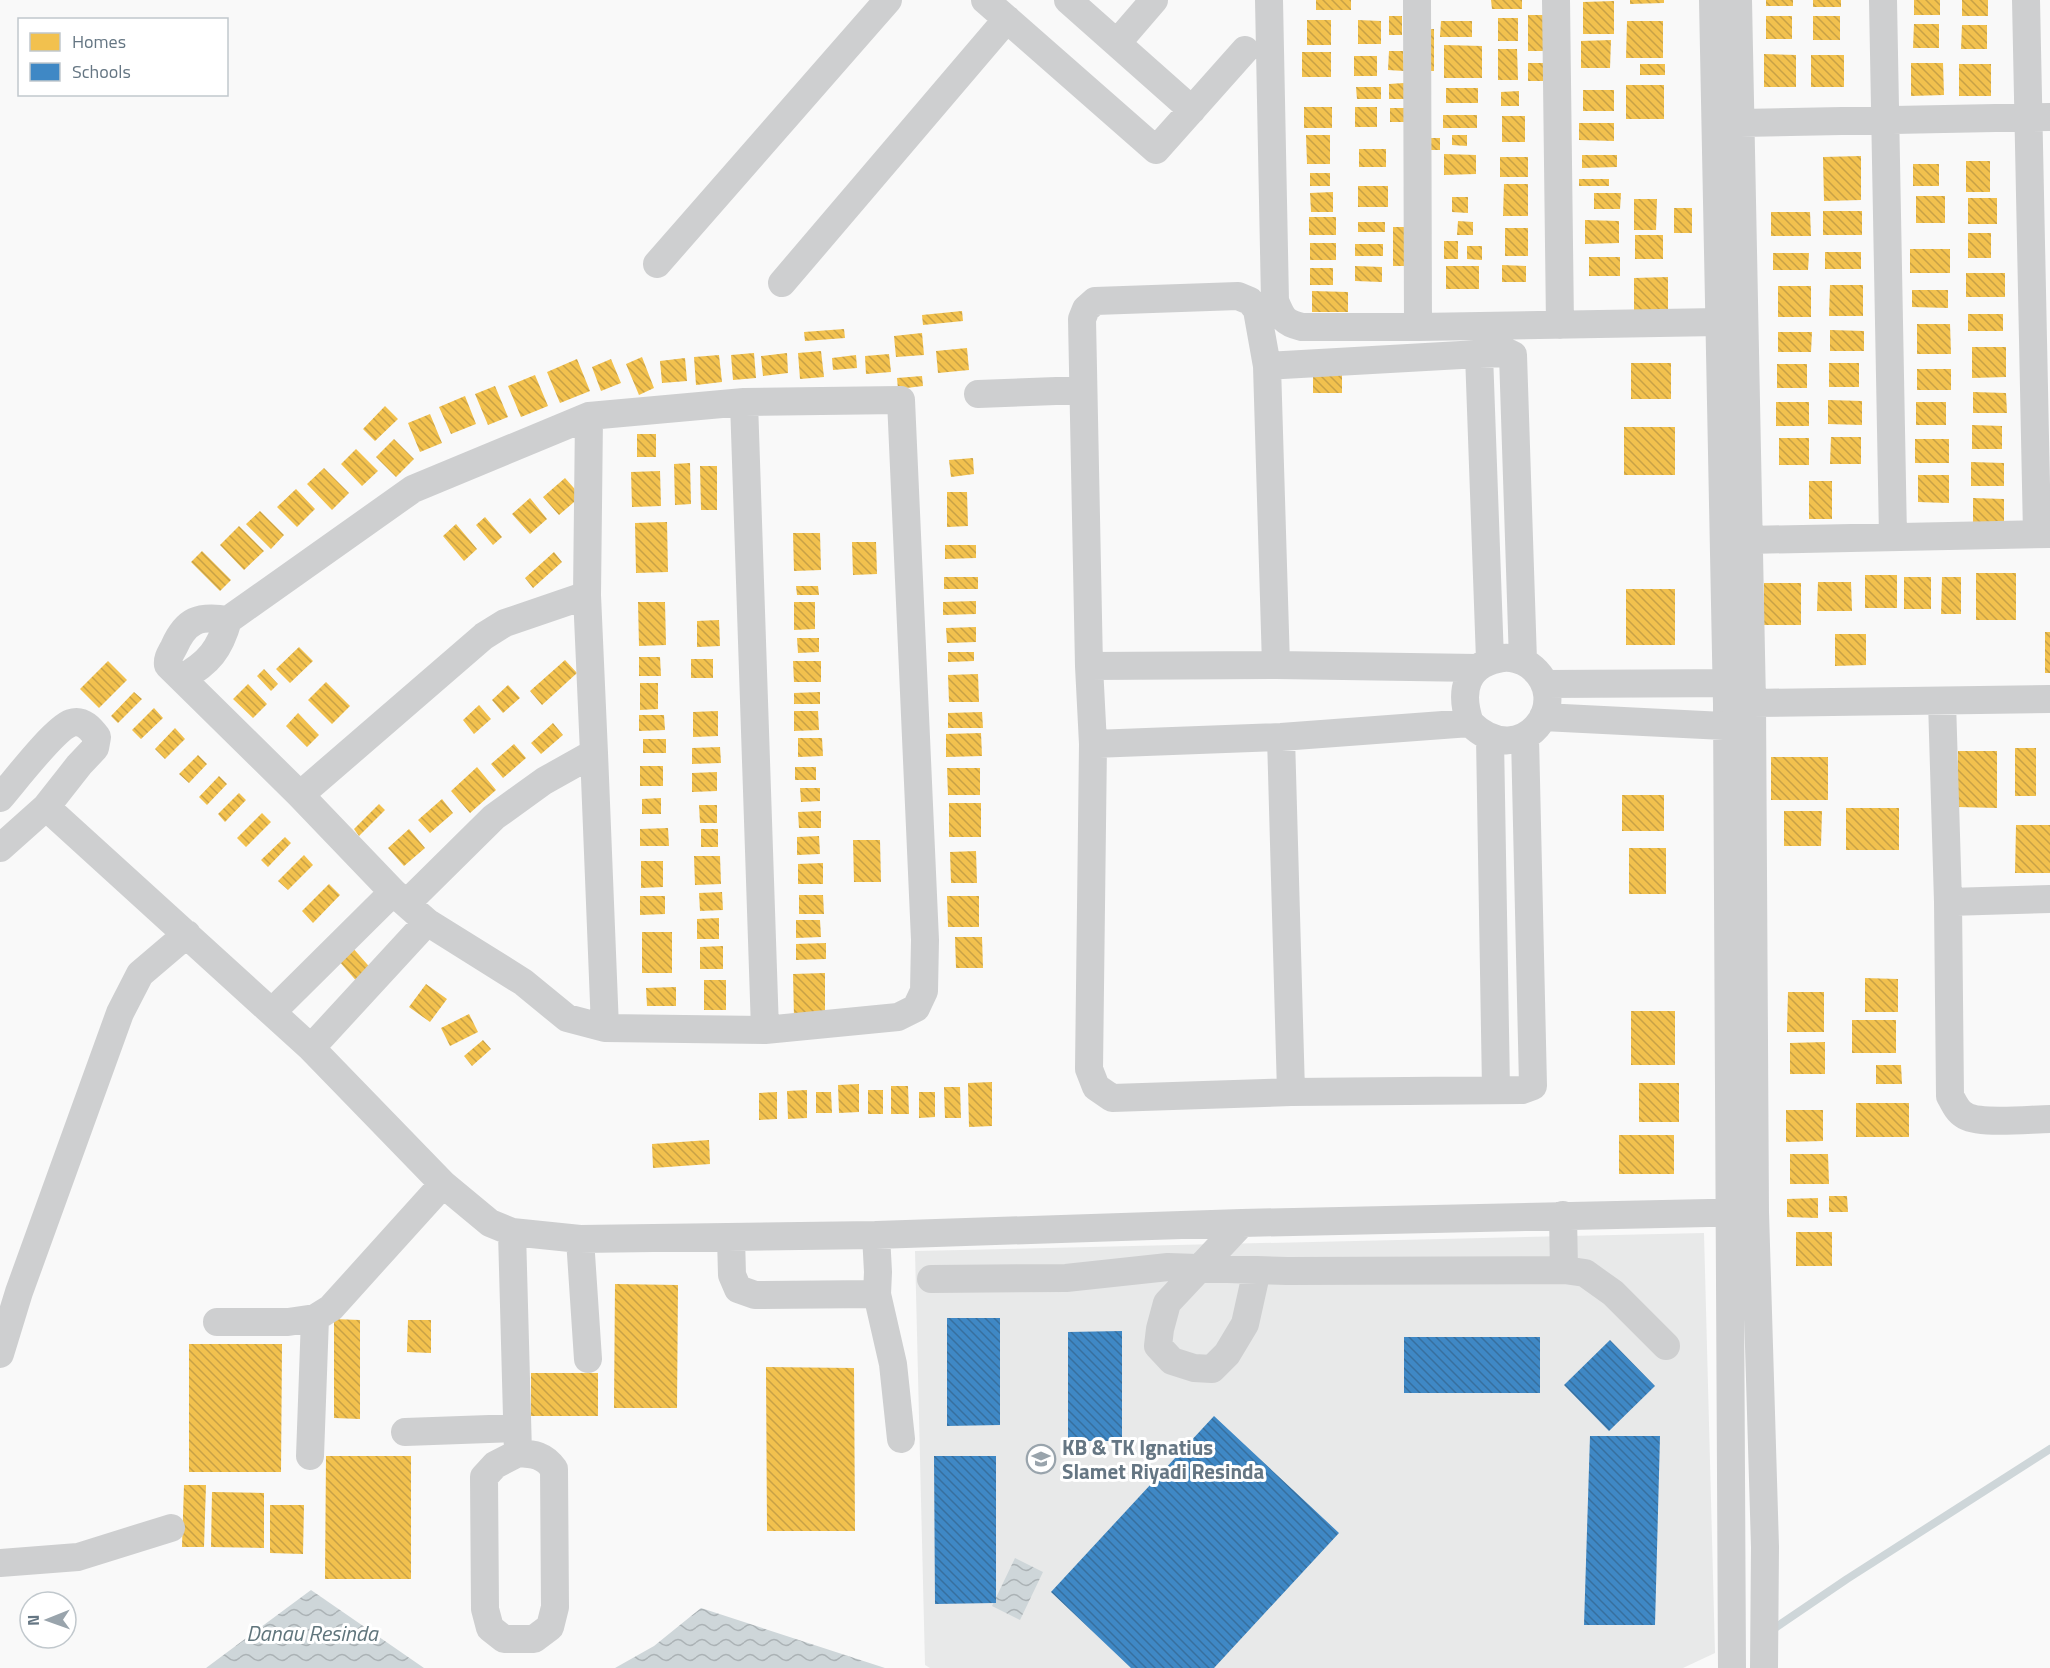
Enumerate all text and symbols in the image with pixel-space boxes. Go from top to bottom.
legend [18,18,228,96]
text: Homes [72,28,126,55]
text: Schools [72,58,131,85]
place label: KB & TK Ignatius Slamet Riyadi Resinda [1062,1431,1265,1487]
school or university icon: KB & TK Ignatius Slamet Riyadi Resinda [1025,1443,1057,1475]
north arrow [18,1590,78,1650]
text: N [21,1615,45,1626]
water label: Danau Resinda [246,1616,380,1650]

